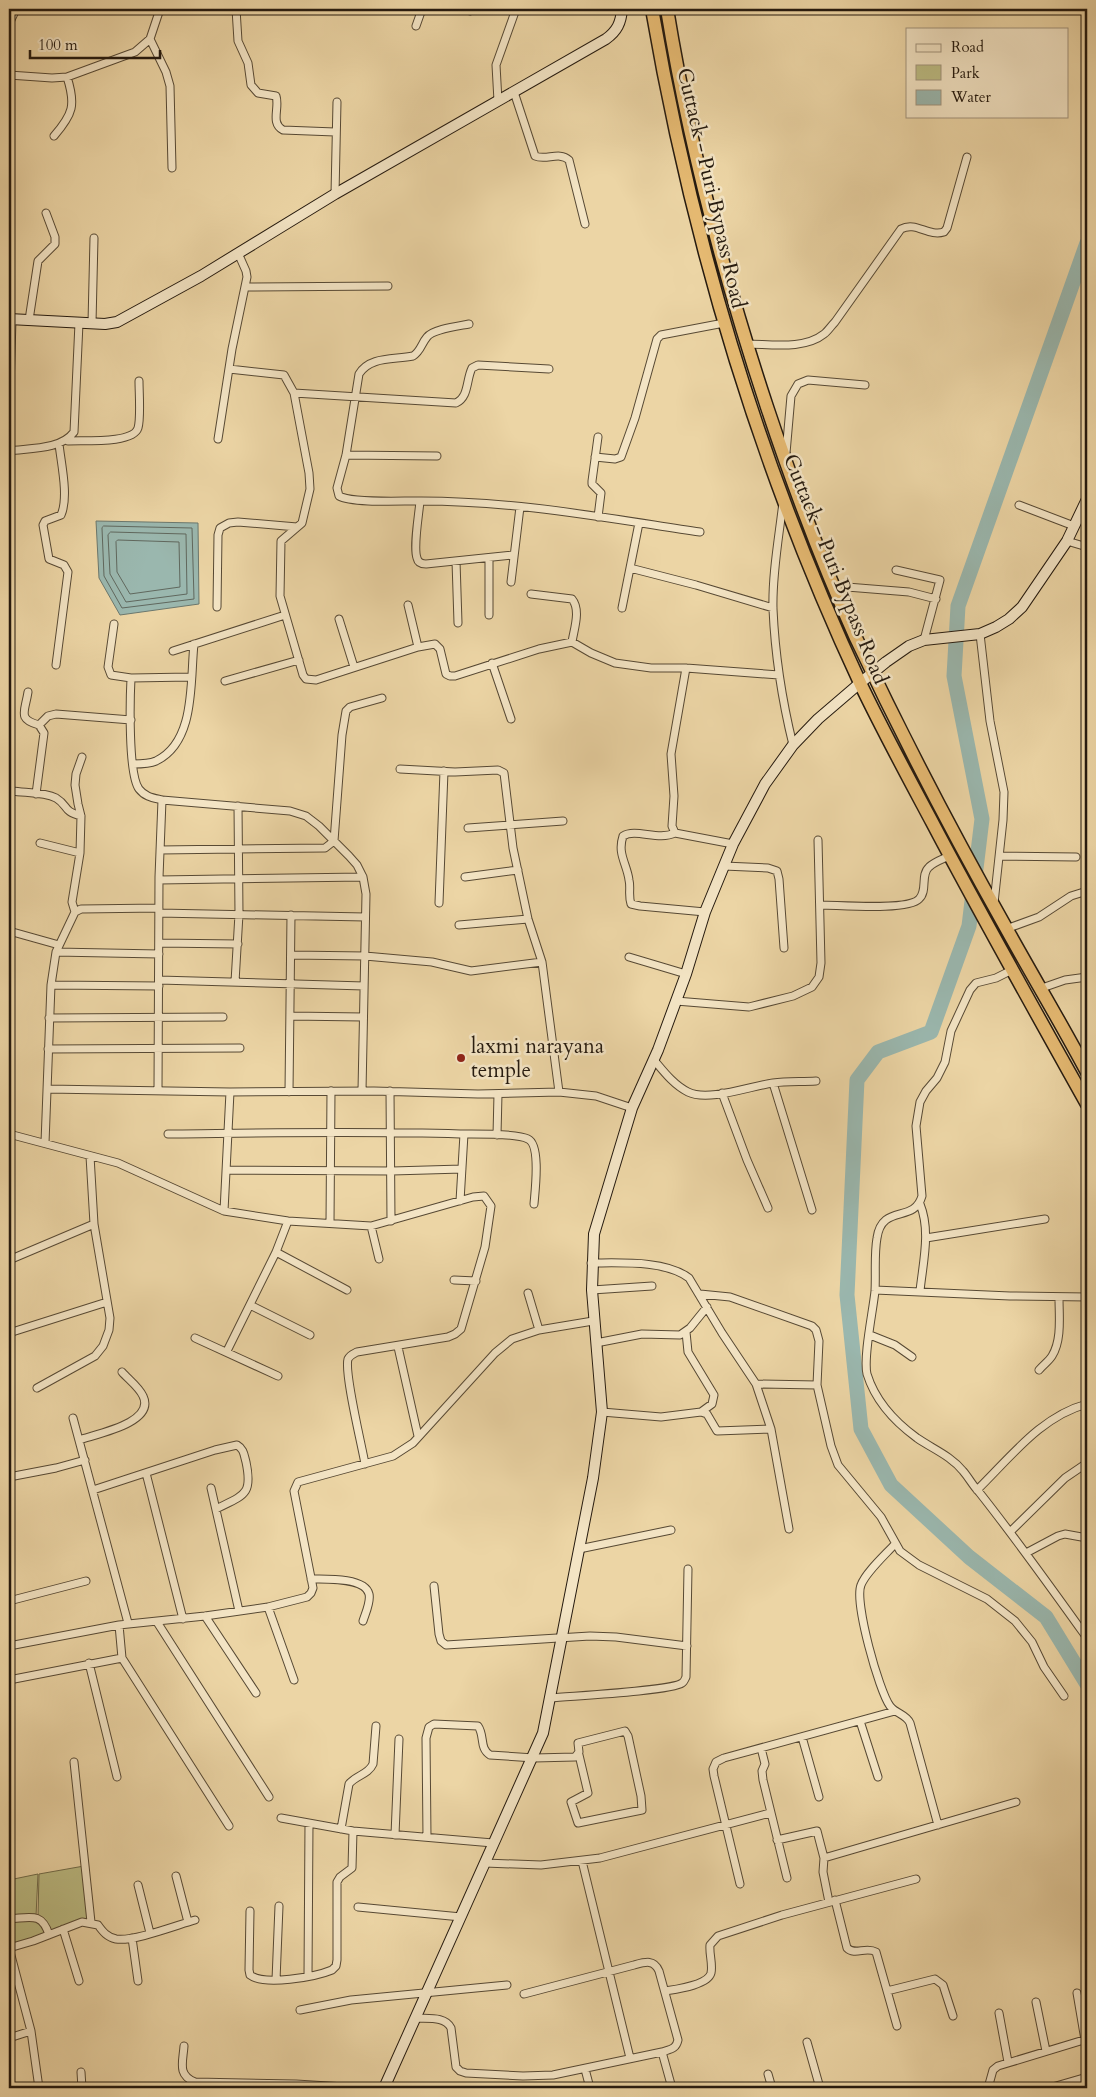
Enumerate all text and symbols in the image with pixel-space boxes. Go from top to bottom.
scale bar [30,28,160,60]
legend [906,28,1068,118]
text: 100 m [38,35,78,55]
text: Road [951,37,984,57]
text: Park [951,63,980,83]
street label: Cuttack - Puri Bypass Road [670,65,753,311]
text: Water [950,87,992,107]
street label: Cuttack - Puri Bypass Road [776,450,895,689]
place label: laxmi narayana temple [471,1032,604,1085]
marker: laxmi narayana temple [455,1052,467,1064]

